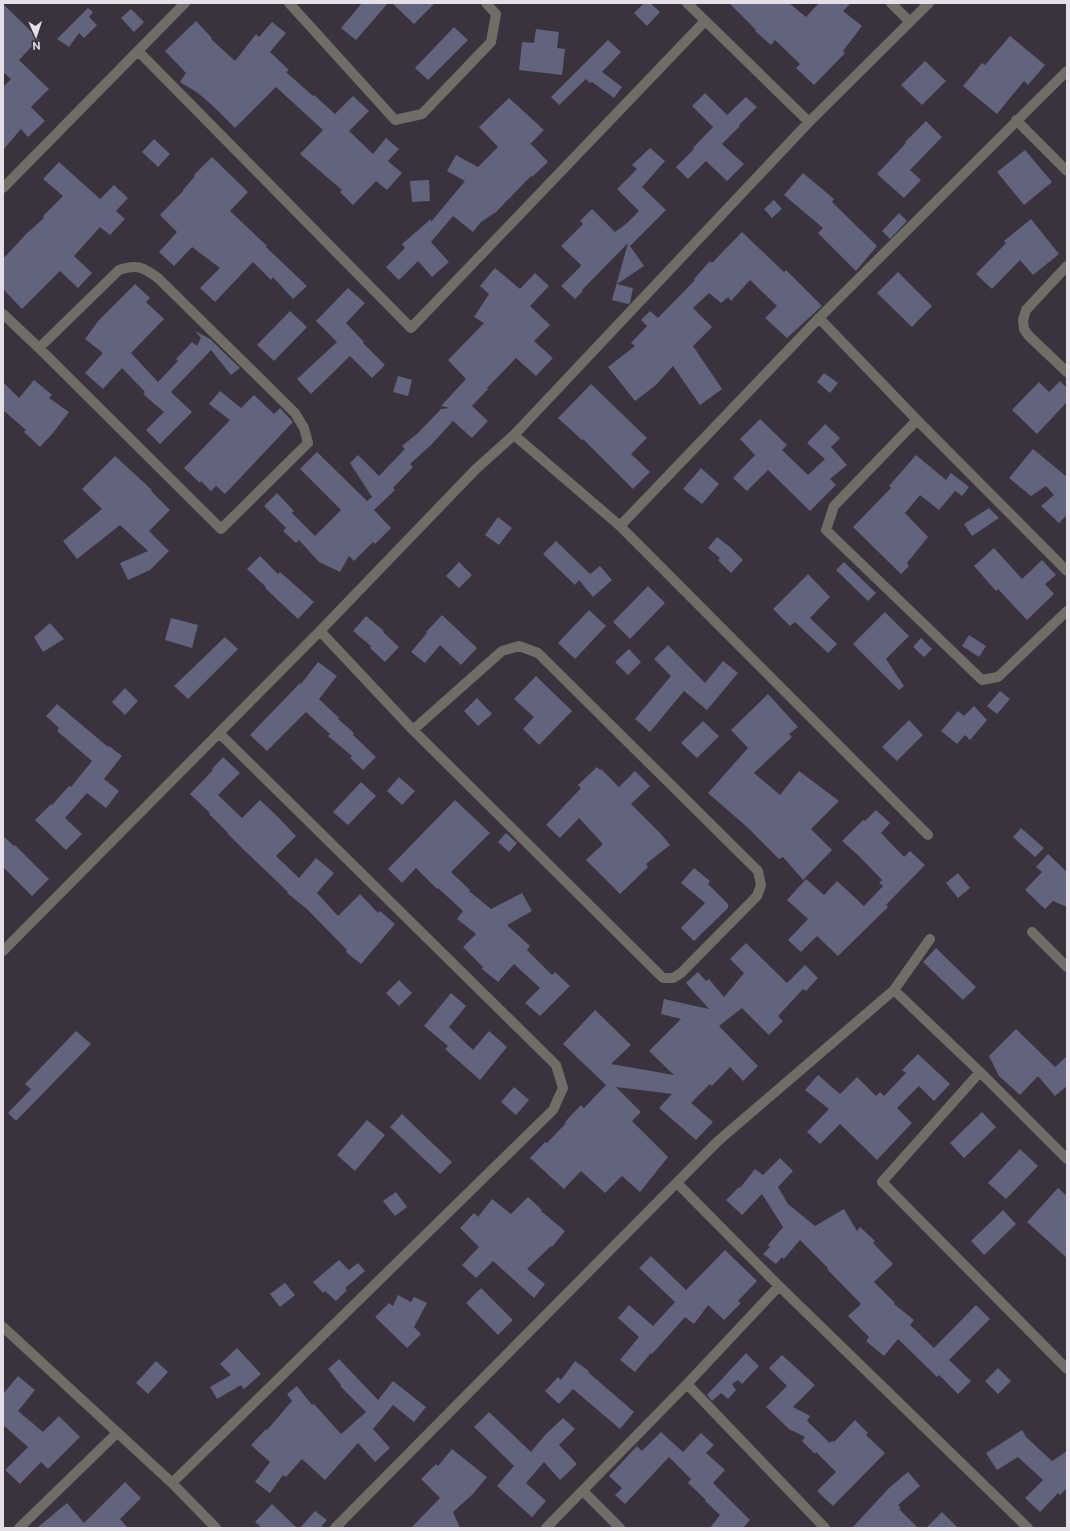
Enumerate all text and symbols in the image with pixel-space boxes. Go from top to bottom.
north arrow [16,16,56,56]
text: N [32,39,41,53]

